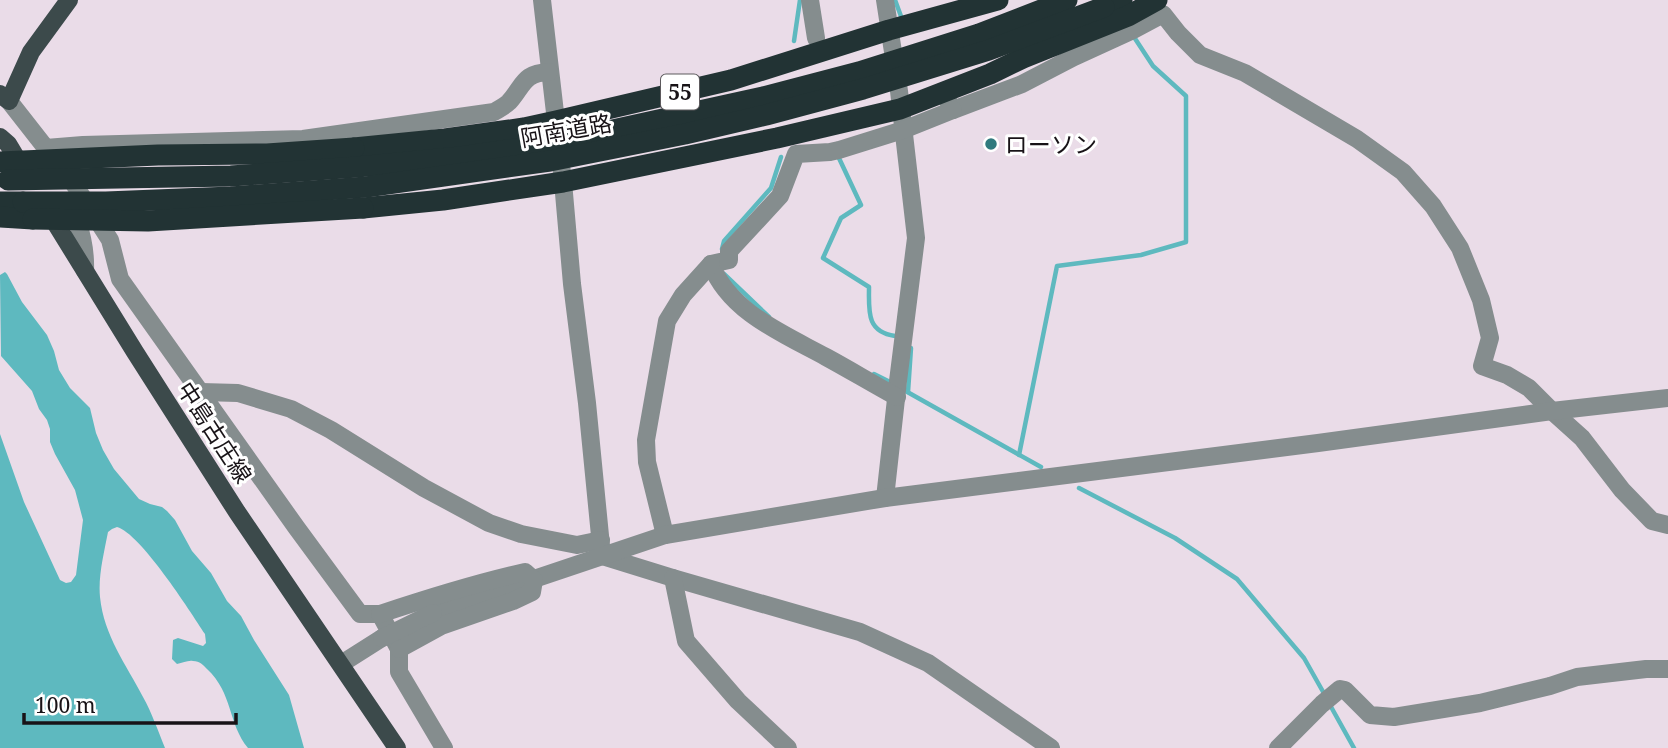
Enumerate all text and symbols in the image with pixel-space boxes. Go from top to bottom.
road number: 55 [661,74,699,110]
street label: 阿南道路 [518,106,614,154]
place label: ローソン [1005,128,1097,160]
marker: ローソン [983,136,999,152]
street label: 中島古庄線 [170,375,260,489]
scale bar [24,682,236,726]
text: 100 m [35,691,96,719]

